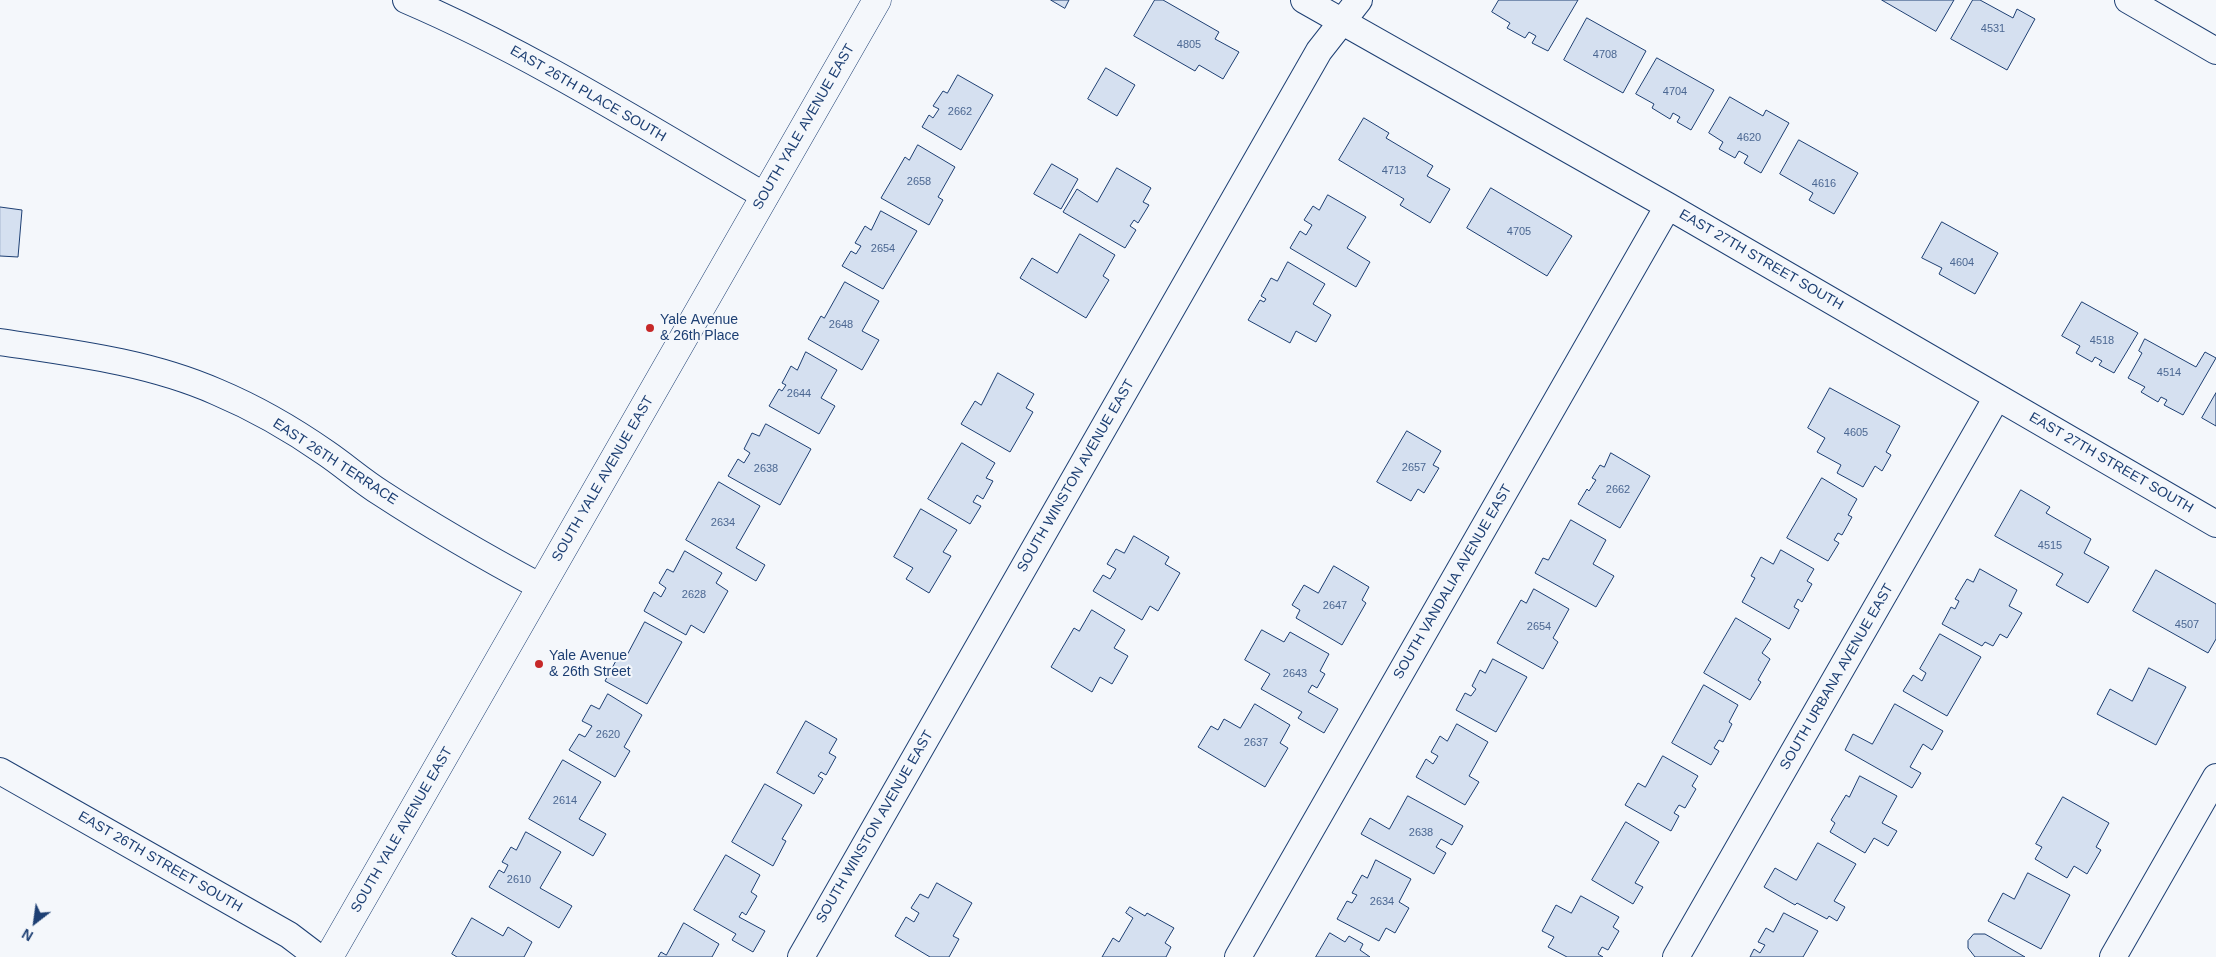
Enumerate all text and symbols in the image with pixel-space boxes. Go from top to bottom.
house number: 4531 [1981,22,2005,36]
house number: 4805 [1177,38,1201,52]
street label: SOUTH YALE AVENUE EAST [750,41,858,213]
street label: EAST 26TH PLACE SOUTH [507,42,669,146]
house number: 4708 [1593,48,1617,62]
house number: 4704 [1663,85,1687,99]
house number: 2662 [948,105,972,119]
house number: 4620 [1737,131,1761,145]
house number: 4713 [1382,164,1406,178]
house number: 2658 [907,175,931,189]
house number: 4616 [1812,177,1836,191]
street label: EAST 27TH STREET SOUTH [1676,206,1846,314]
house number: 4705 [1507,225,1531,239]
house number: 2654 [871,242,895,256]
house number: 4604 [1950,256,1974,270]
place label: Yale Avenue & 26th Place [660,312,739,344]
house number: 2648 [829,318,853,332]
marker: Yale Avenue & 26th Place [644,322,656,334]
house number: 4518 [2090,334,2114,348]
house number: 4514 [2157,366,2181,380]
street label: SOUTH WINSTON AVENUE EAST [1014,377,1138,575]
house number: 2644 [787,387,811,401]
street label: SOUTH YALE AVENUE EAST [549,393,657,565]
street label: EAST 27TH STREET SOUTH [2026,409,2196,517]
street label: EAST 26TH TERRACE [269,415,401,509]
house number: 4605 [1844,426,1868,440]
house number: 2657 [1402,461,1426,475]
house number: 2638 [754,462,778,476]
street label: SOUTH VANDALIA AVENUE EAST [1390,482,1516,682]
house number: 2662 [1606,483,1630,497]
house number: 2634 [711,516,735,530]
house number: 4515 [2038,539,2062,553]
street label: SOUTH URBANA AVENUE EAST [1777,581,1897,773]
house number: 2628 [682,588,706,602]
house number: 2647 [1323,599,1347,613]
house number: 4507 [2175,618,2199,632]
house number: 2654 [1527,620,1551,634]
place label: Yale Avenue & 26th Street [549,648,631,680]
marker: Yale Avenue & 26th Street [533,658,545,670]
house number: 2643 [1283,667,1307,681]
house number: 2620 [596,728,620,742]
street label: SOUTH WINSTON AVENUE EAST [813,728,937,926]
house number: 2637 [1244,736,1268,750]
street label: SOUTH YALE AVENUE EAST [348,744,456,916]
house number: 2614 [553,794,577,808]
street label: EAST 26TH STREET SOUTH [75,808,245,916]
house number: 2638 [1409,826,1433,840]
house number: 2610 [507,873,531,887]
house number: 2634 [1370,895,1394,909]
north arrow [10,897,60,947]
text: N [19,926,36,944]

